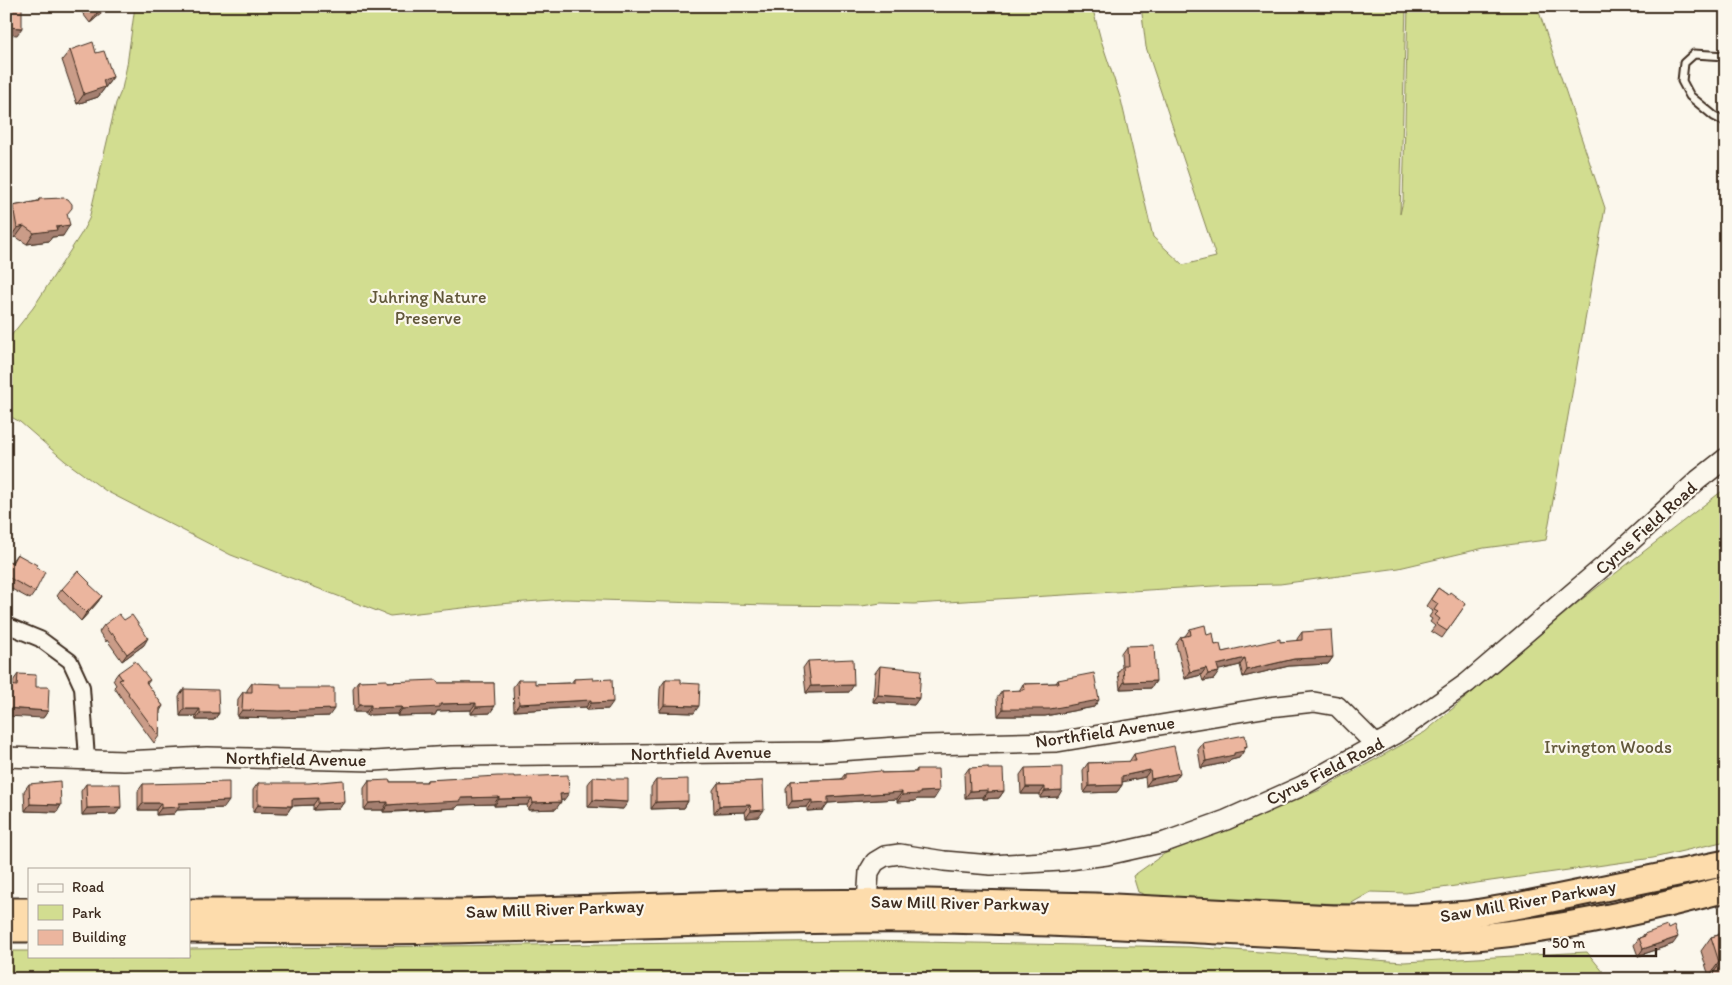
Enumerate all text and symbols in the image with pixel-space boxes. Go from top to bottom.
park label: Juhring Nature Preserve [369,286,487,329]
street label: Cyrus Field Road [1591,477,1701,579]
street label: Northfield Avenue [1034,711,1176,753]
street label: Cyrus Field Road [1263,732,1388,810]
park label: Irvington Woods [1544,736,1672,758]
street label: Northfield Avenue [630,741,772,765]
street label: Northfield Avenue [225,747,367,771]
legend [28,868,190,958]
street label: Saw Mill River Parkway [1438,875,1618,927]
text: Road [72,878,105,896]
street label: Saw Mill River Parkway [871,890,1050,916]
street label: Saw Mill River Parkway [466,895,645,923]
text: Park [72,904,102,922]
scale bar [1544,925,1657,957]
text: Building [72,928,126,946]
text: 50 m [1552,934,1585,952]

